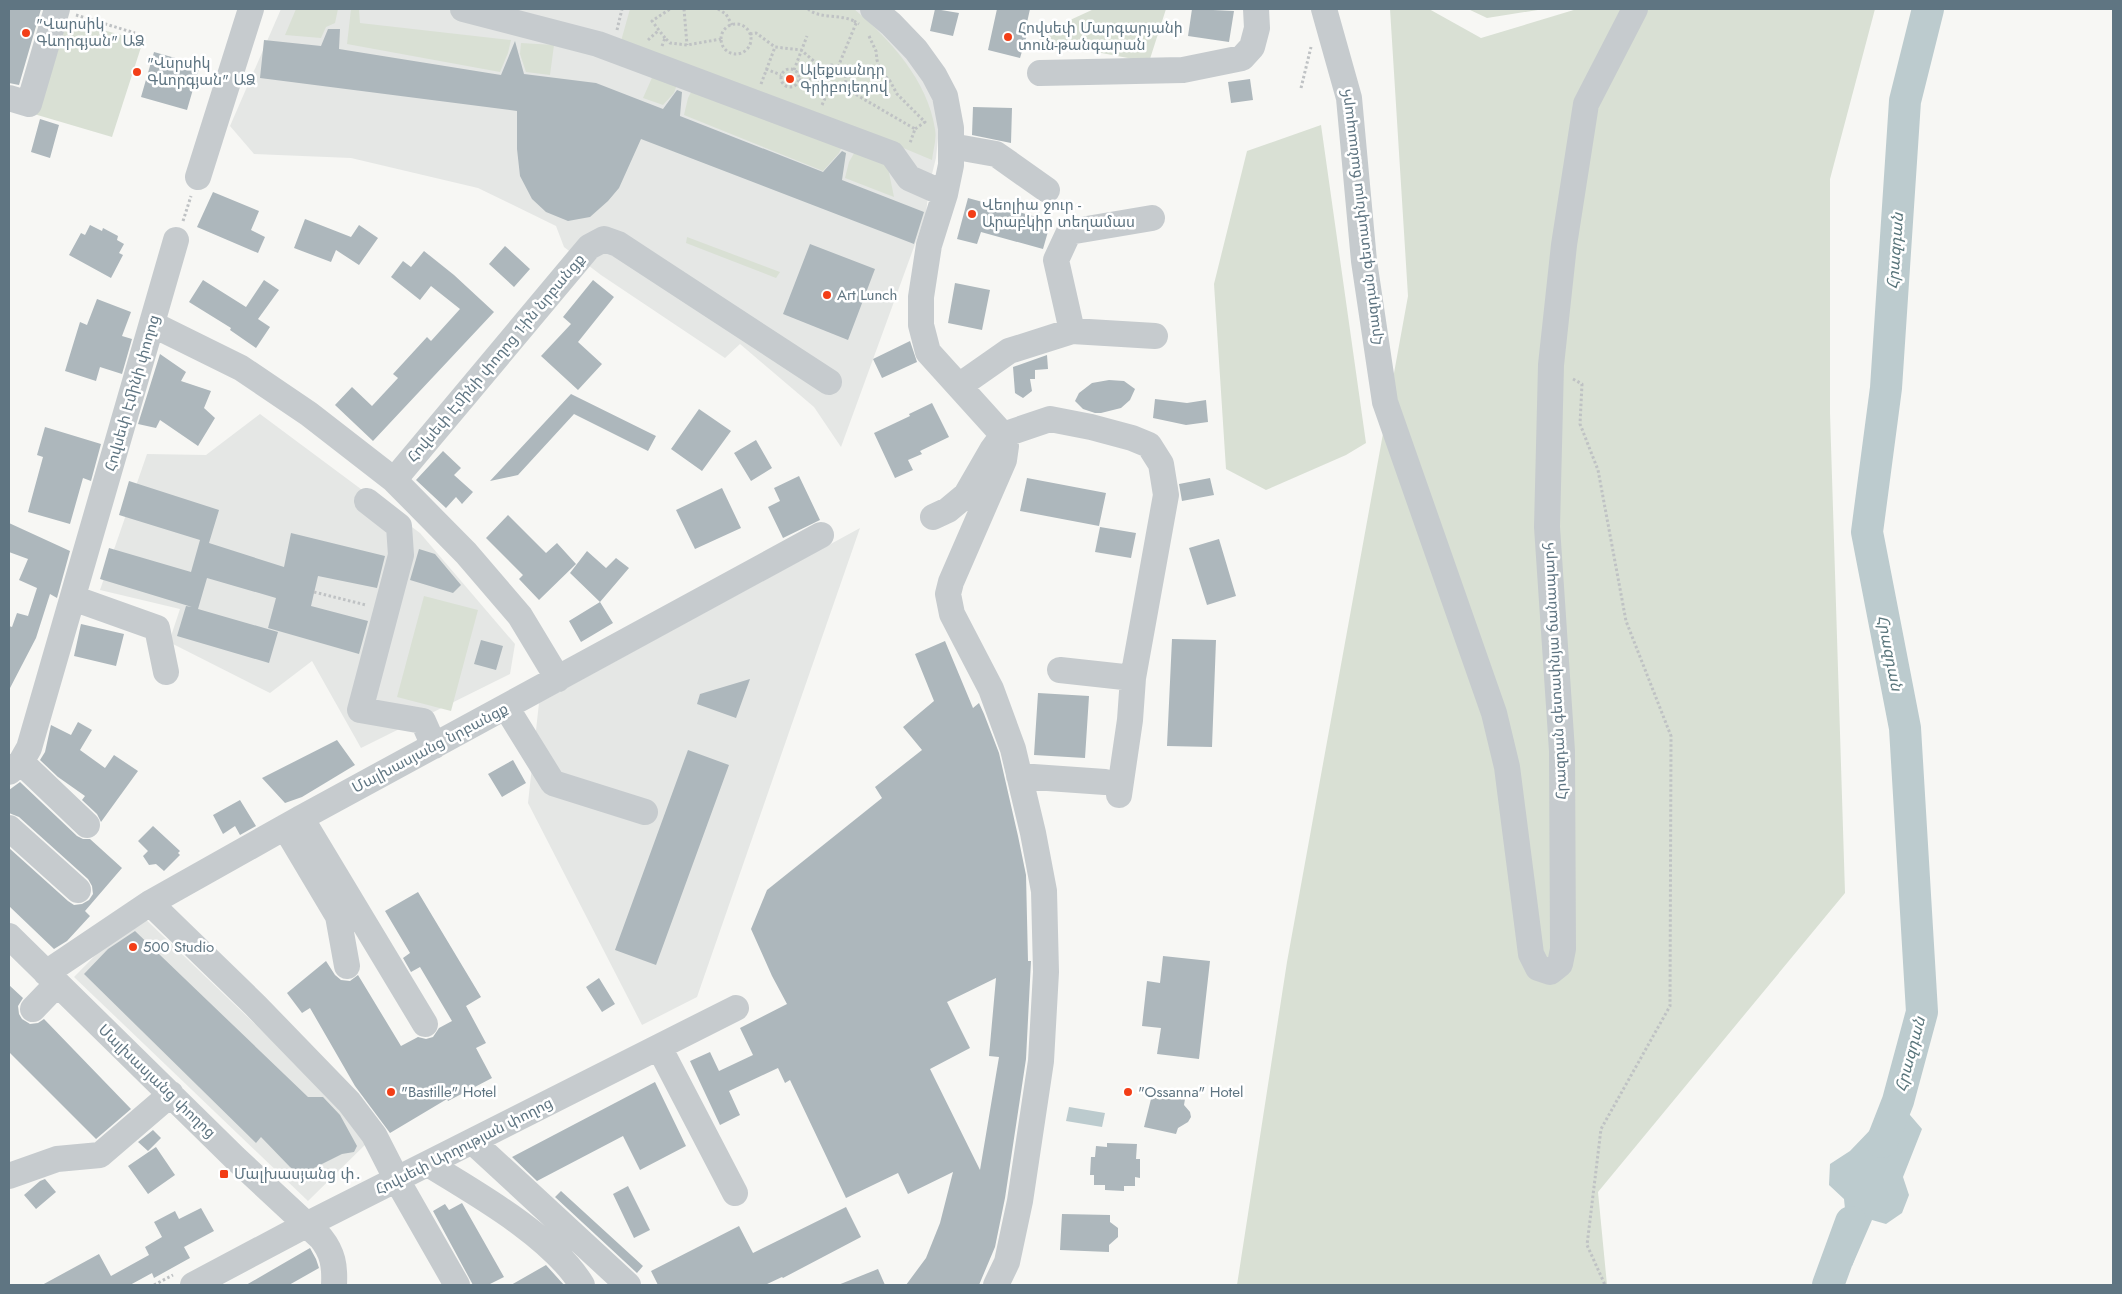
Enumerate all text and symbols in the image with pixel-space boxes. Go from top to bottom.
place label: "Վարսիկ Գևորգյան" ԱՁ [36,13,145,52]
place label: Հովսեփ Մարգարյանի տուն-թանգարան [1018,17,1183,56]
marker: "Վարսիկ Գևորգյան" ԱՁ [20,27,32,39]
marker: Հովսեփ Մարգարյանի տուն-թանգարան [1002,31,1014,43]
place label: "Վսրսիկ Գևորգյան" ԱՁ [147,52,256,91]
place label: Ալեքսանդր Գրիբոյեդով [800,59,889,98]
marker: "Վսրսիկ Գևորգյան" ԱՁ [131,66,143,78]
marker: Ալեքսանդր Գրիբոյեդով [784,73,796,85]
street label: Հրազդան գետափնյա ճանապարհ [1334,88,1388,346]
place label: Վեոլիա ջուր - Արաբկիր տեղամաս [982,194,1135,233]
marker: Վեոլիա ջուր - Արաբկիր տեղամաս [966,208,978,220]
water label: Հրազդան [1881,211,1909,290]
street label: Հովսեփ Էմինի փողոց 1-ին նրբանցք [402,249,590,467]
place label: Art Lunch [837,284,897,306]
marker: Art Lunch [821,289,833,301]
street label: Հովսեփ Էմինի փողոց [99,312,165,474]
street label: Հրազդան գետափնյա ճանապարհ [1537,542,1573,800]
water label: Հրազդան [1871,613,1909,694]
street label: Մալխասյանց նրբանցք [348,697,512,799]
place label: 500 Studio [143,936,214,958]
marker: 500 Studio [127,941,139,953]
water label: Հրազդան [1889,1013,1931,1094]
street label: Մալխասյանց փողոց [93,1019,221,1143]
place label: "Bastille" Hotel [401,1081,496,1103]
place label: "Ossanna" Hotel [1138,1081,1243,1103]
marker: "Bastille" Hotel [385,1086,397,1098]
marker: "Ossanna" Hotel [1122,1086,1134,1098]
street label: Հովսեփ Արղության փողոց [371,1092,557,1200]
place label: Մալխասյանց փ․ [234,1163,362,1185]
marker: Մալխասյանց փ․ [218,1168,230,1180]

